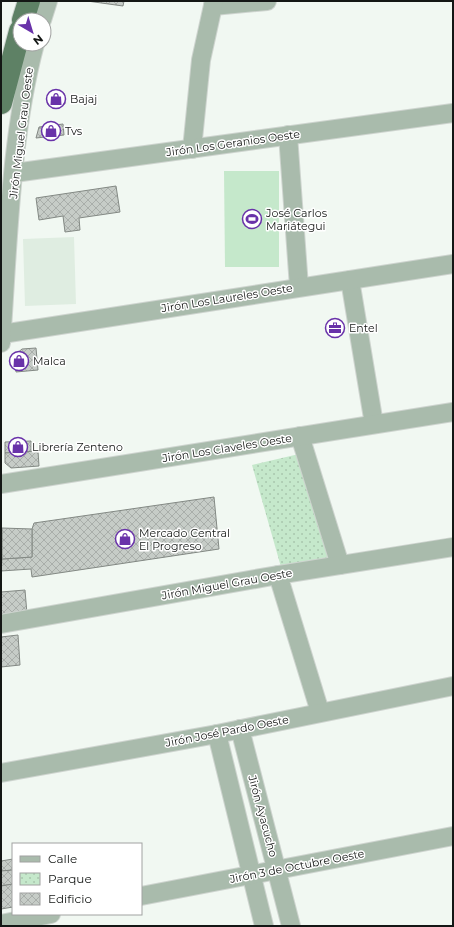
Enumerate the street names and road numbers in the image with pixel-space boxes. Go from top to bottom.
street label: Jirón Miguel Grau Oeste [6,66,36,200]
street label: Jirón Los Geranios Oeste [164,127,301,159]
street label: Jirón Los Laureles Oeste [159,281,294,315]
street label: Jirón Los Claveles Oeste [160,431,293,465]
street label: Jirón Miguel Grau Oeste [160,566,294,603]
street label: Jirón José Pardo Oeste [163,712,290,750]
street label: Jirón Ayacucho [245,773,281,858]
street label: Jirón 3 de Octubre Oeste [228,846,366,886]

